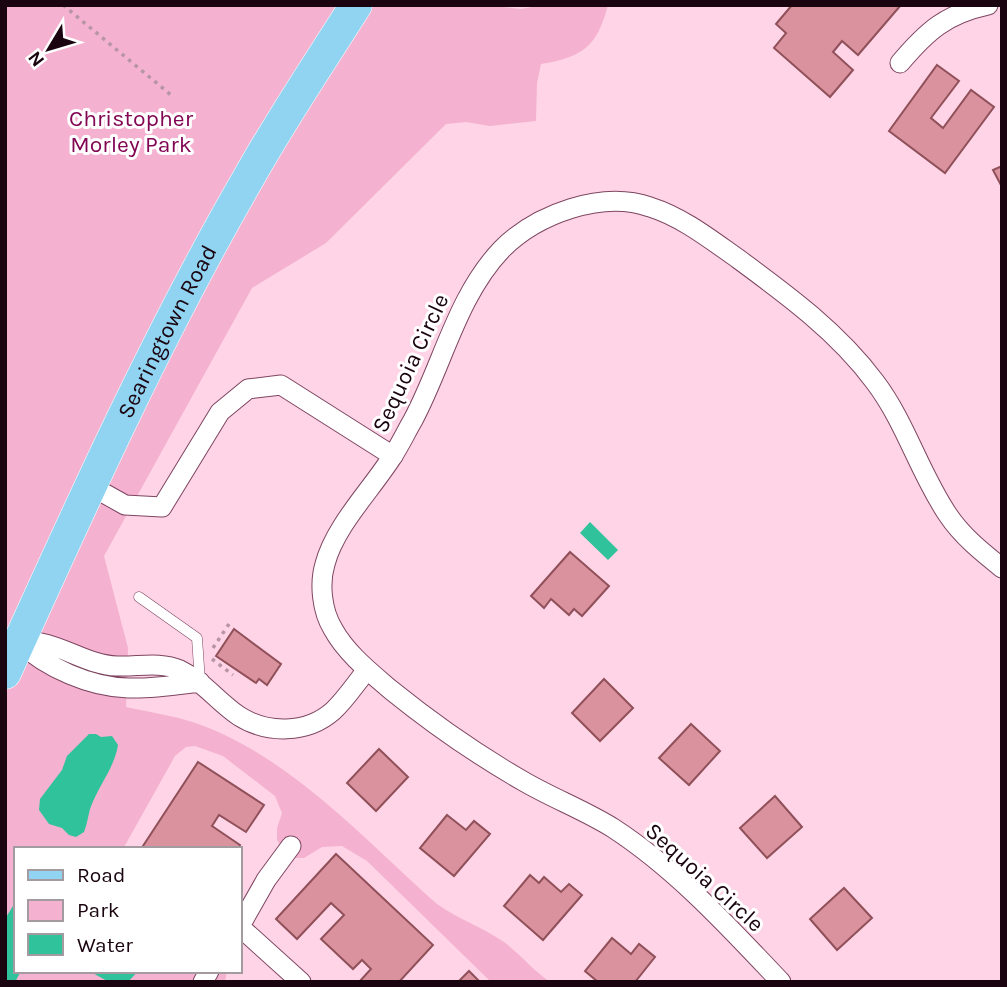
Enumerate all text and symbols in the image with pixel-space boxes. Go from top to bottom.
north arrow [14,14,84,84]
text: N [24,47,49,71]
park label: Christopher Morley Park [69,105,194,158]
street label: Searingtown Road [112,240,222,422]
street label: Sequoia Circle [367,290,454,437]
street label: Sequoia Circle [640,817,769,938]
legend [14,847,242,973]
text: Road [77,863,125,887]
text: Park [77,898,120,922]
text: Water [77,933,133,957]

